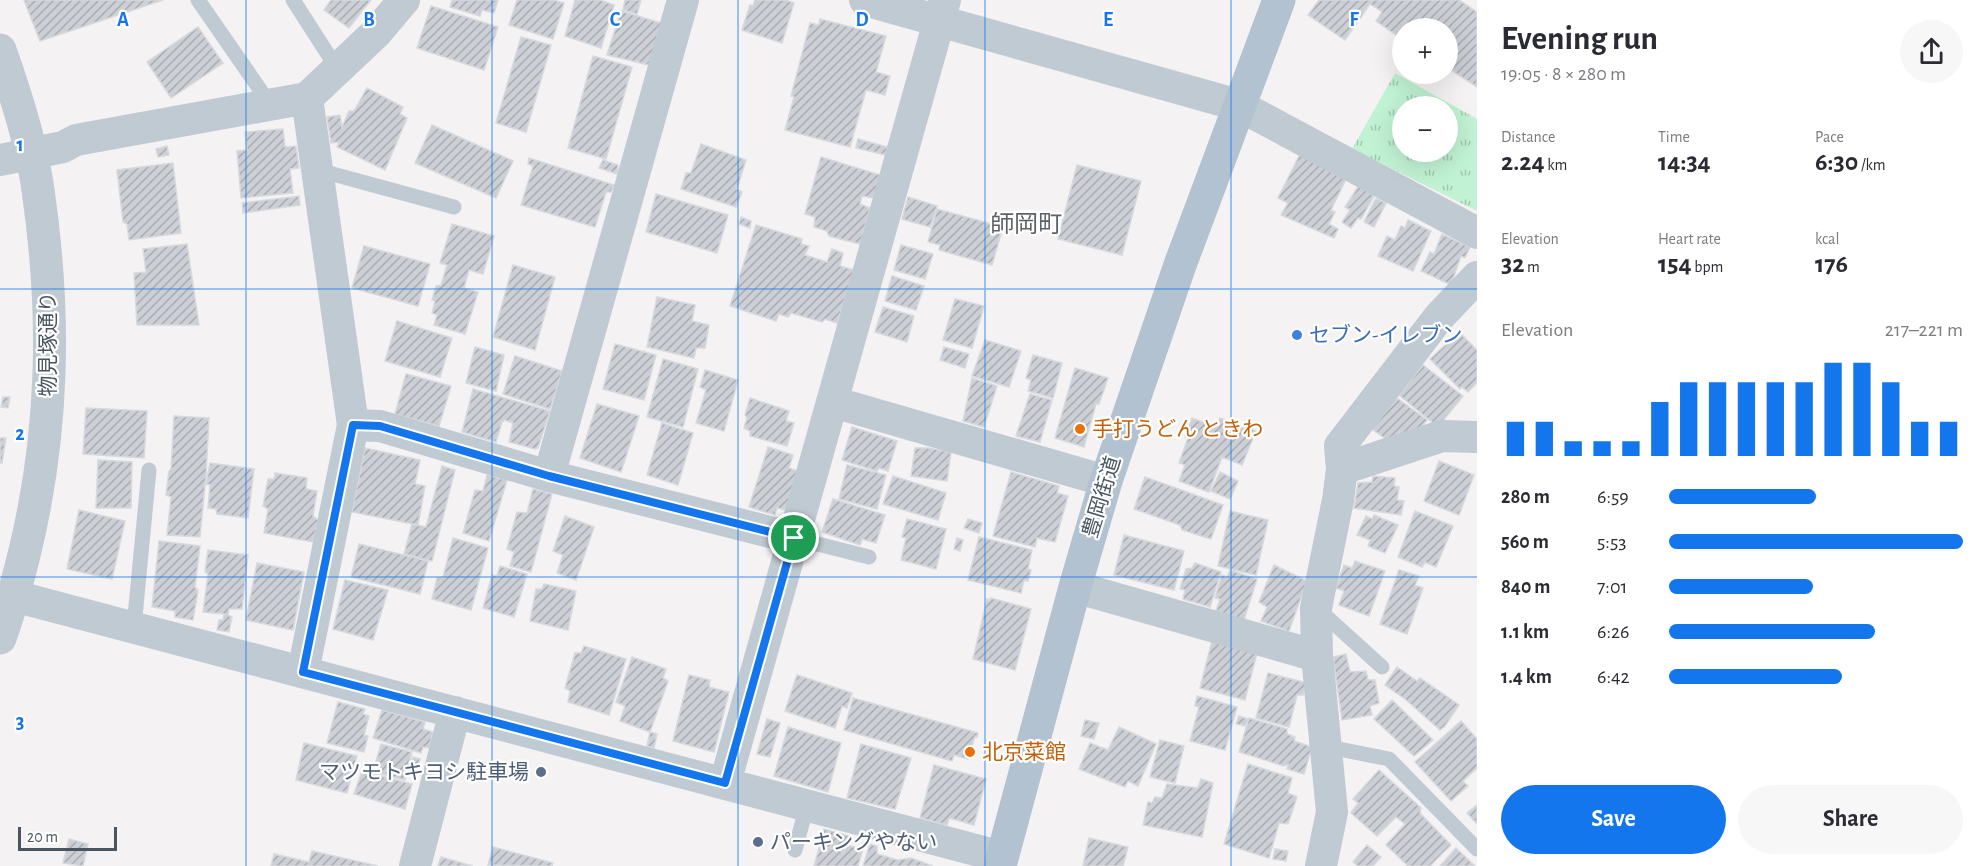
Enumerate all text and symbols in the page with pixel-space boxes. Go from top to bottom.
text: A [117,10,129,30]
text: B [363,10,375,30]
text: C [610,10,621,30]
text: D [855,10,869,30]
text: E [1103,10,1113,30]
text: F [1349,10,1359,30]
map controls [1392,18,1458,162]
button: + [1392,18,1458,84]
button: share [1900,20,1963,83]
text: Evening run [1501,23,1658,56]
text: 19:05 · 8 × 280 m [1501,64,1626,84]
button: − [1392,96,1458,162]
text: Distance [1501,129,1555,145]
text: Time [1658,129,1690,145]
text: Pace [1815,129,1844,145]
text: 1 [16,135,24,155]
text: 2.24 [1501,149,1545,175]
text: 14:34 [1658,149,1711,175]
text: 6:30 [1815,149,1858,175]
text: km [1545,157,1567,173]
text: /km [1858,157,1886,173]
district label: 師岡町 [990,212,1062,237]
text: Elevation [1501,231,1559,247]
text: Heart rate [1658,231,1721,247]
text: kcal [1815,231,1839,247]
text: 32 [1501,251,1524,277]
text: 154 [1658,251,1692,277]
text: 176 [1815,251,1848,277]
text: m [1524,259,1540,275]
text: bpm [1692,259,1723,275]
street label: 物見塚通り [37,292,59,397]
text: Elevation [1501,320,1573,340]
text: 217–221 m [1885,320,1963,340]
place label: セブン-イレブン [1309,323,1462,346]
marker: セブン-イレブン [1290,328,1304,342]
place label: 手打うどん ときわ [1092,418,1263,440]
marker: 手打うどん ときわ [1073,422,1087,436]
text: 2 [15,424,25,444]
street label: 豊岡街道 [1079,453,1124,540]
text: 280 m [1501,487,1550,507]
text: 6:59 [1597,487,1629,507]
pin [768,512,819,563]
icon: arrive [777,521,810,554]
text: 560 m [1501,532,1549,552]
text: 5:53 [1597,532,1627,552]
text: 840 m [1501,577,1551,597]
text: 7:01 [1597,577,1627,597]
text: 1.1 km [1501,622,1549,642]
text: 6:26 [1597,622,1629,642]
text: 1.4 km [1501,667,1552,687]
text: 6:42 [1597,667,1630,687]
text: 3 [16,712,24,732]
place label: 北京菜館 [982,741,1066,763]
marker: 北京菜館 [963,745,977,759]
place label: マツモトキヨシ駐車場 [319,761,529,783]
marker: マツモトキヨシ駐車場 [534,765,548,779]
button: Save [1501,785,1726,854]
button: Share [1738,785,1963,854]
scale bar [18,824,117,852]
text: 20 m [27,829,58,845]
place label: パーキングやない [770,831,937,853]
marker: パーキングやない [751,835,765,849]

